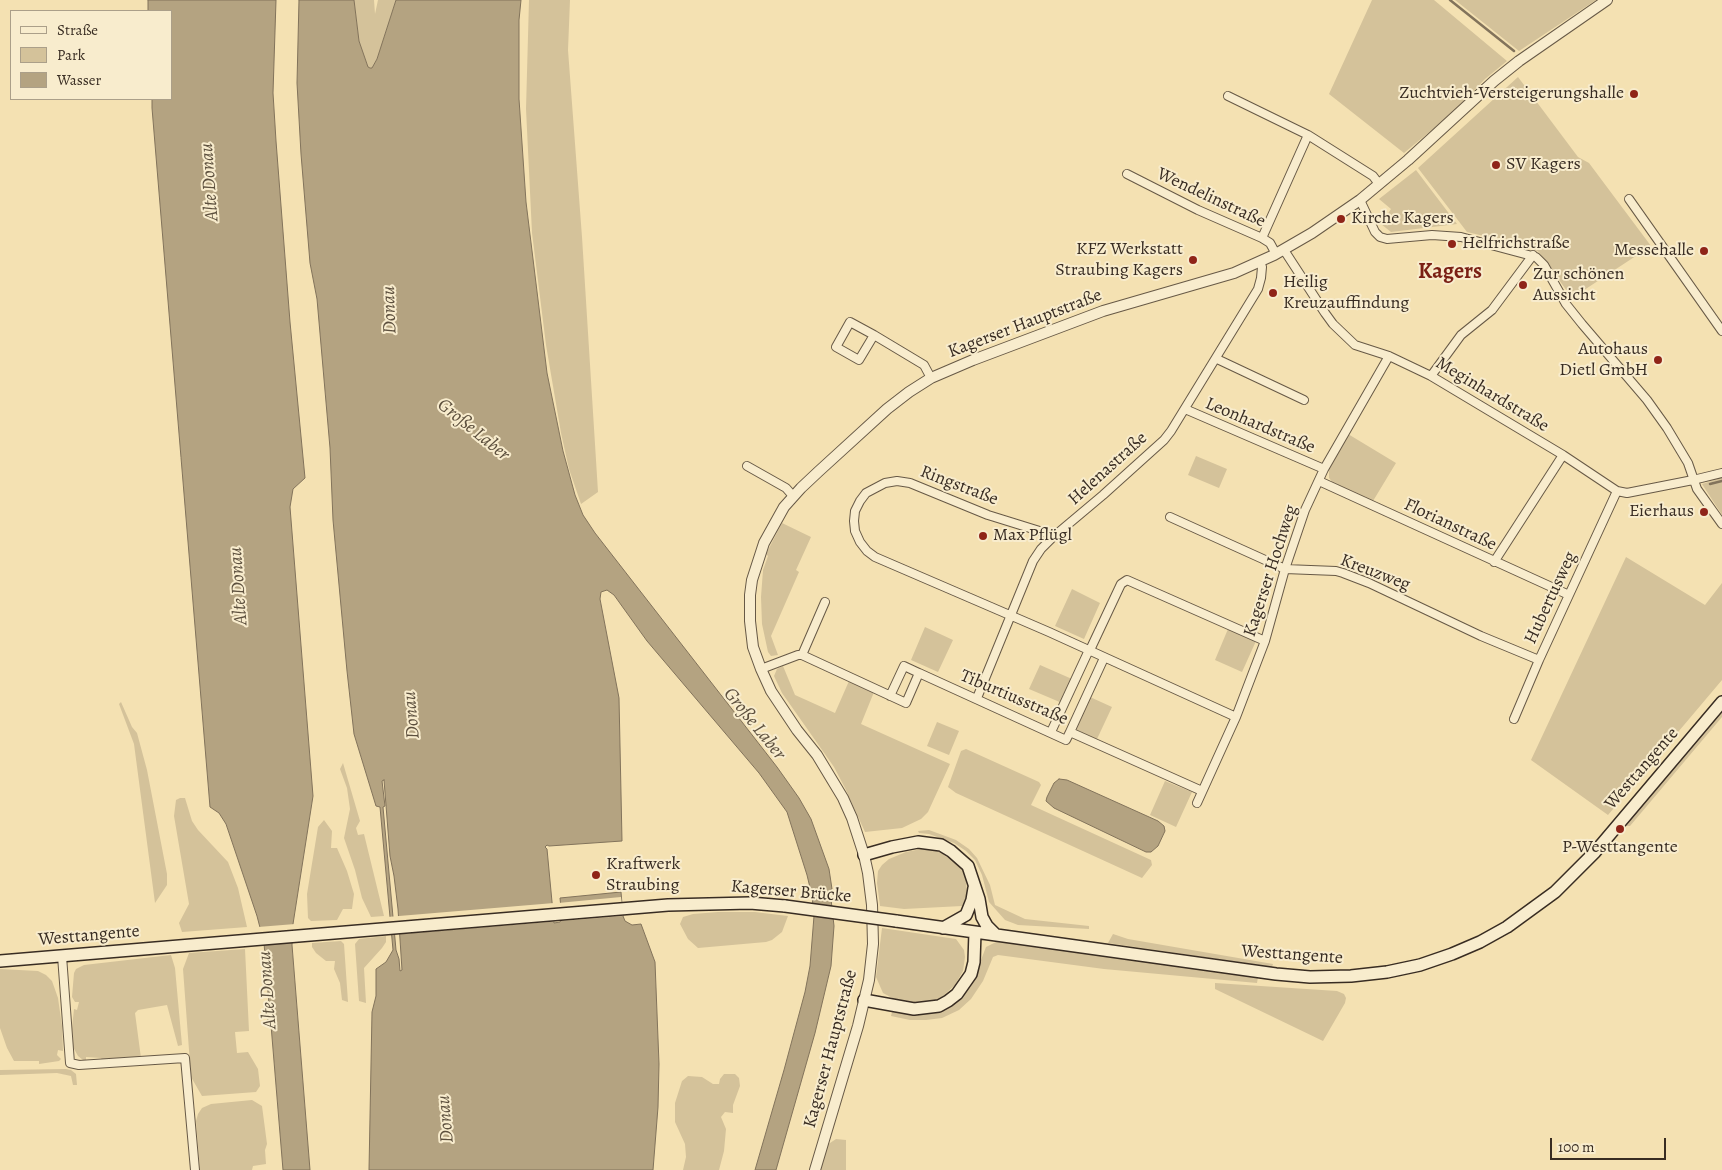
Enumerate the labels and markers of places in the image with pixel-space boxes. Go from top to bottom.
place label: Zuchtvieh-Versteigerungshalle [1399,83,1624,105]
marker: Zuchtvieh-Versteigerungshalle [1628,88,1640,100]
place label: SV Kagers [1506,154,1581,176]
marker: SV Kagers [1490,159,1502,171]
place label: Kirche Kagers [1351,208,1454,230]
marker: Kirche Kagers [1335,213,1347,225]
place label: Helfrichstraße [1462,233,1570,255]
marker: Helfrichstraße [1446,238,1458,250]
place label: KFZ Werkstatt Straubing Kagers [1055,239,1183,282]
place label: Messehalle [1614,240,1694,262]
marker: Messehalle [1698,245,1710,257]
marker: KFZ Werkstatt Straubing Kagers [1187,254,1199,266]
place label: Zur schönen Aussicht [1533,264,1624,306]
place label: Heilig Kreuzauffindung [1283,272,1409,314]
marker: Zur schönen Aussicht [1517,279,1529,291]
marker: Heilig Kreuzauffindung [1267,287,1279,299]
place label: Autohaus Dietl GmbH [1559,339,1648,382]
marker: Autohaus Dietl GmbH [1652,354,1664,366]
place label: Eierhaus [1629,501,1694,523]
marker: Eierhaus [1698,506,1710,518]
place label: Max Pflügl [993,525,1072,547]
marker: Max Pflügl [977,530,989,542]
marker: P-Westtangente [1614,823,1626,835]
place label: P-Westtangente [1562,837,1678,859]
place label: Kraftwerk Straubing [606,854,680,896]
marker: Kraftwerk Straubing [590,869,602,881]

